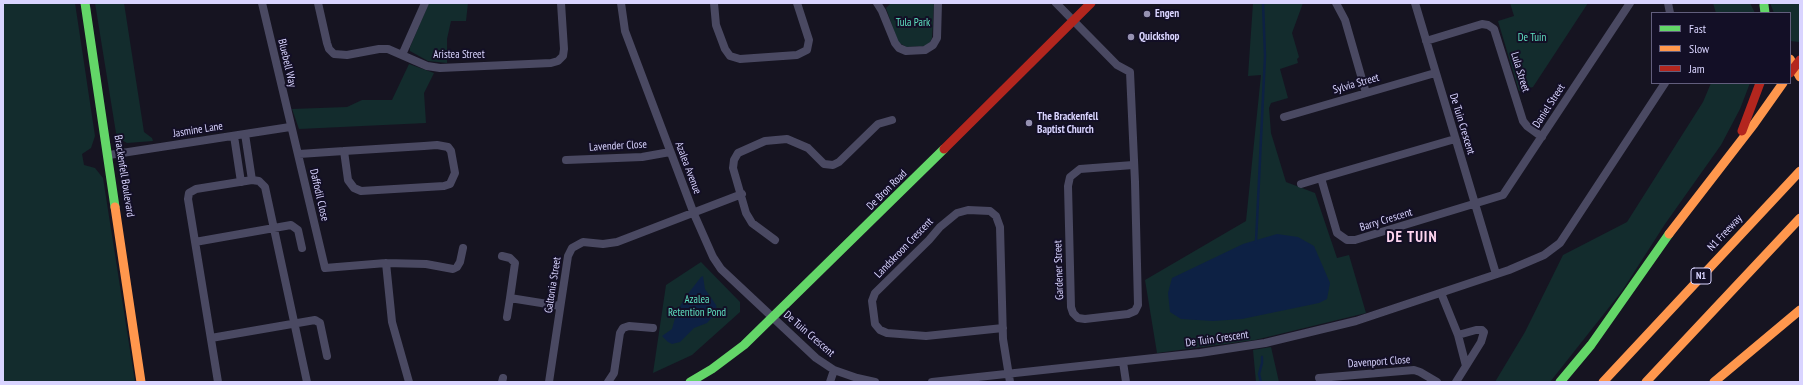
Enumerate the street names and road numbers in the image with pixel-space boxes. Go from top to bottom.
street label: Bluebell Way [275,37,299,89]
street label: Aristea Street [433,48,485,62]
street label: Lula Street [1508,50,1532,94]
street label: Sylvia Street [1331,71,1381,97]
street label: Daniel Street [1530,82,1568,130]
street label: De Tuin Crescent [1446,92,1478,156]
street label: Jasmine Lane [172,120,224,140]
street label: Brackenfell Boulevard [111,134,137,218]
street label: Lavender Close [589,138,647,154]
street label: Azalea Avenue [672,140,704,196]
street label: De Bron Road [864,167,910,213]
street label: Daffodil Close [307,168,331,222]
street label: Barry Crescent [1358,206,1414,234]
street label: N1 Freeway [1705,212,1745,254]
street label: Landskroon Crescent [872,215,936,281]
street label: Gardener Street [1051,240,1067,300]
street label: Galtonia Street [542,256,564,314]
road number: N1 [1691,268,1711,284]
street label: De Tuin Crescent [781,308,837,360]
street label: De Tuin Crescent [1185,328,1249,350]
street label: Davenport Close [1347,353,1411,371]

